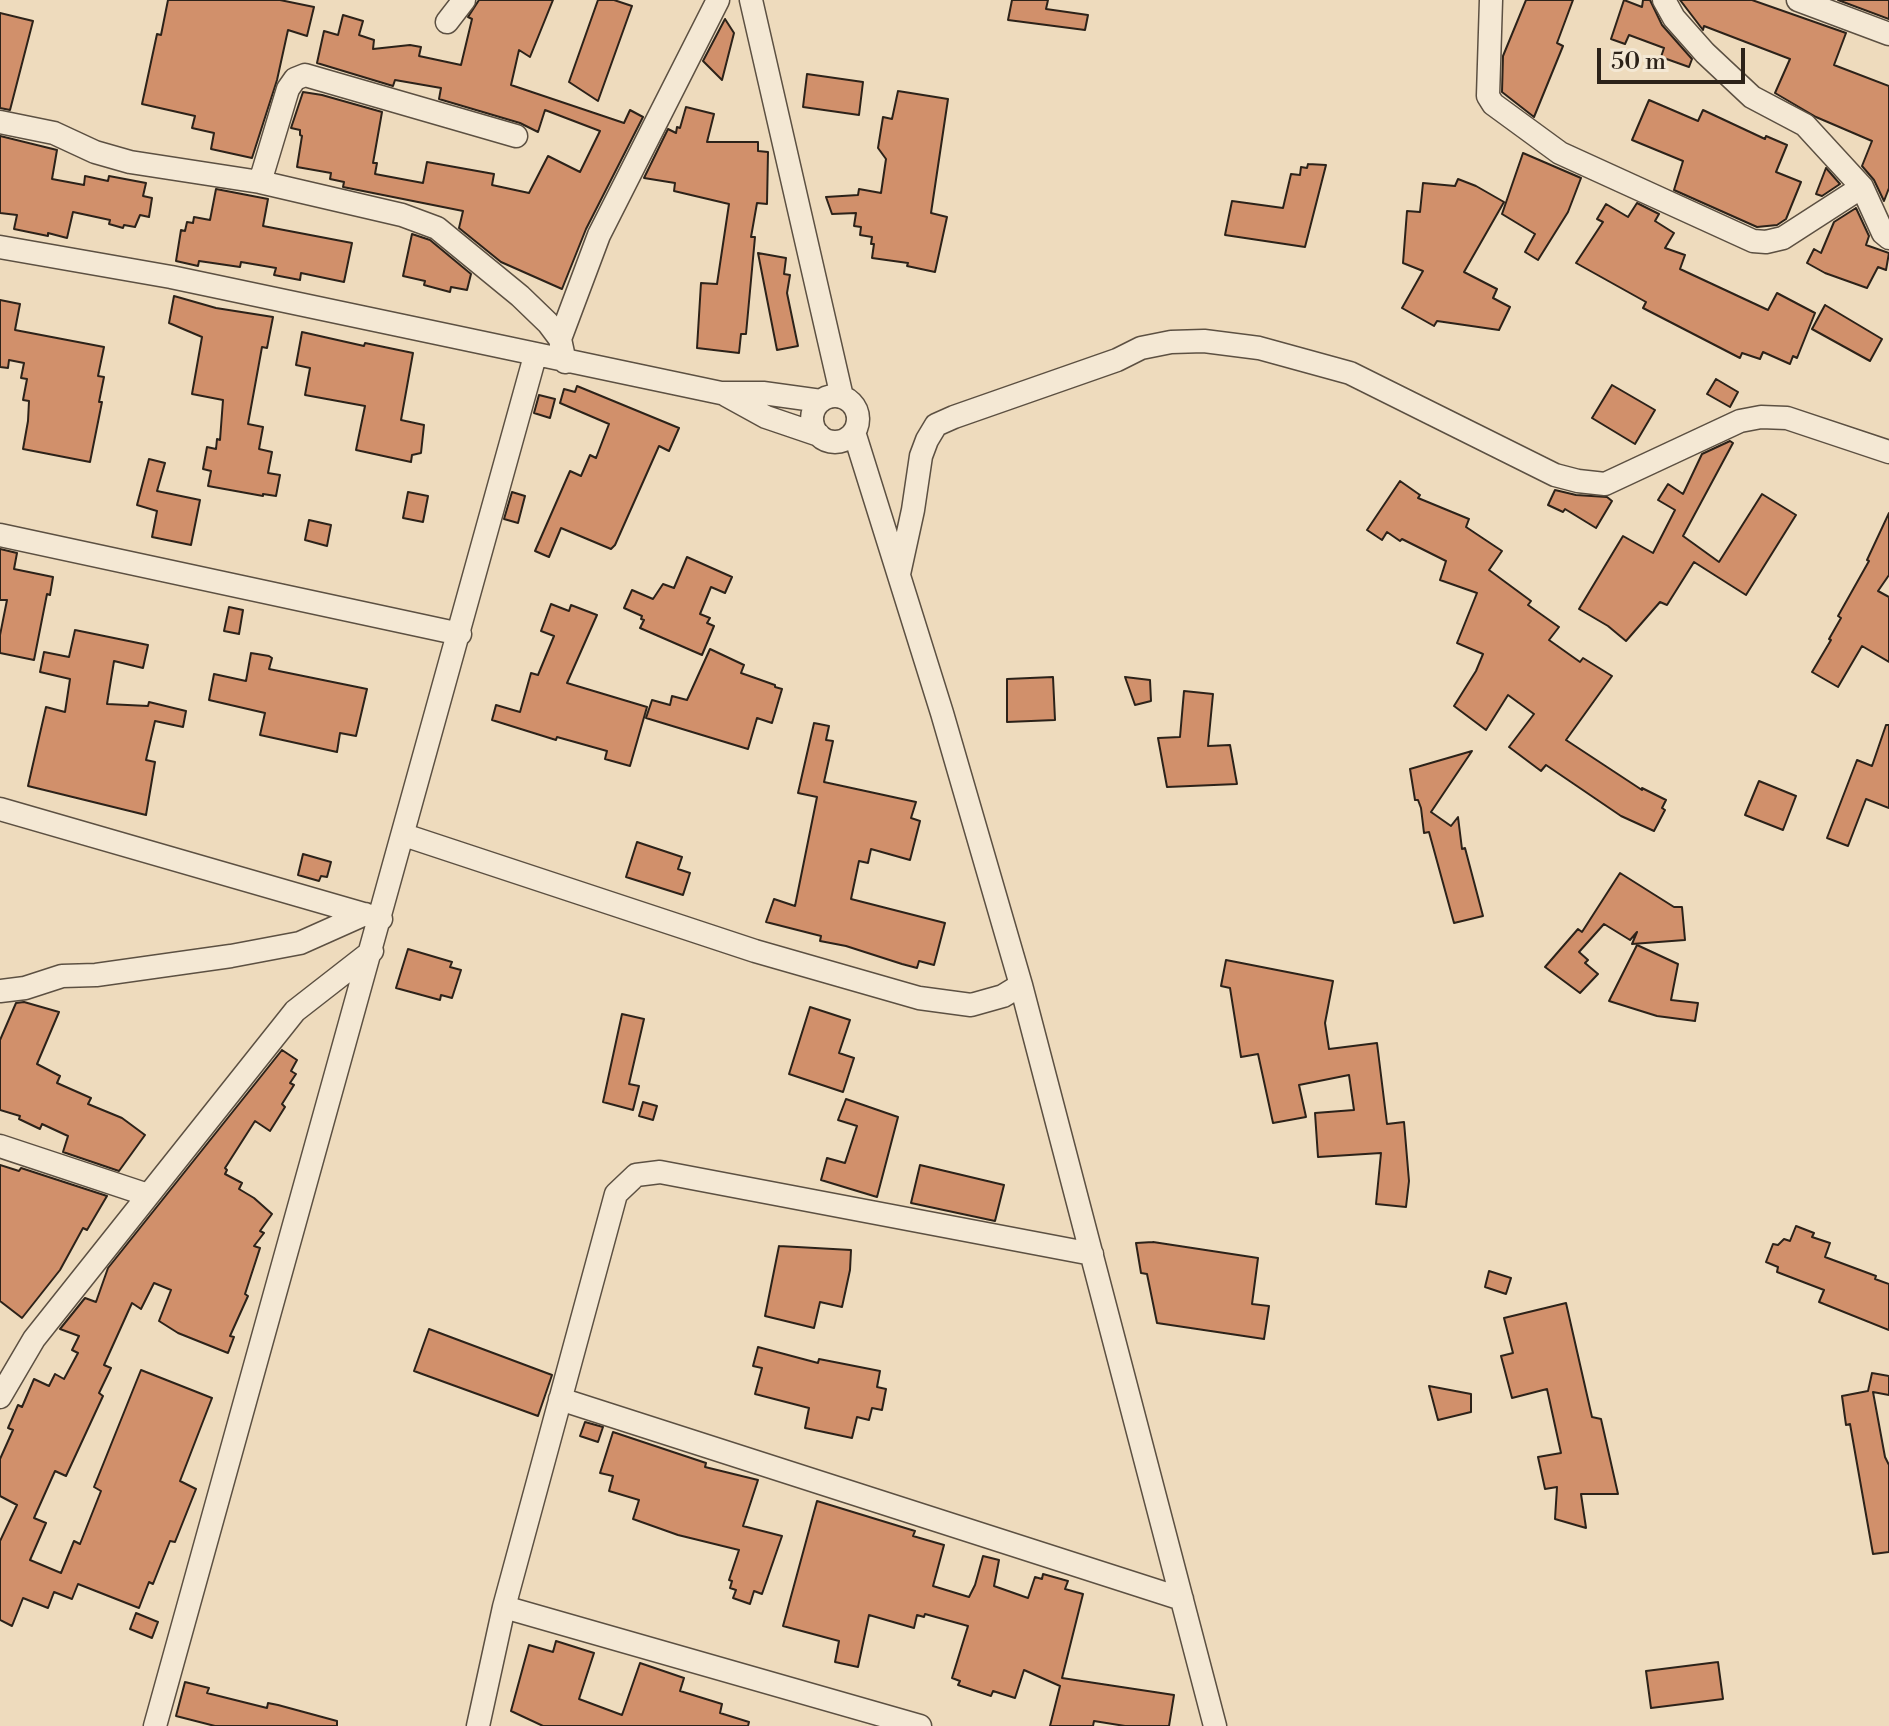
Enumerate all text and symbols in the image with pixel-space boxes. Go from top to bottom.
scale bar [1601,32,1749,82]
text: 50 m [1611,47,1666,77]

